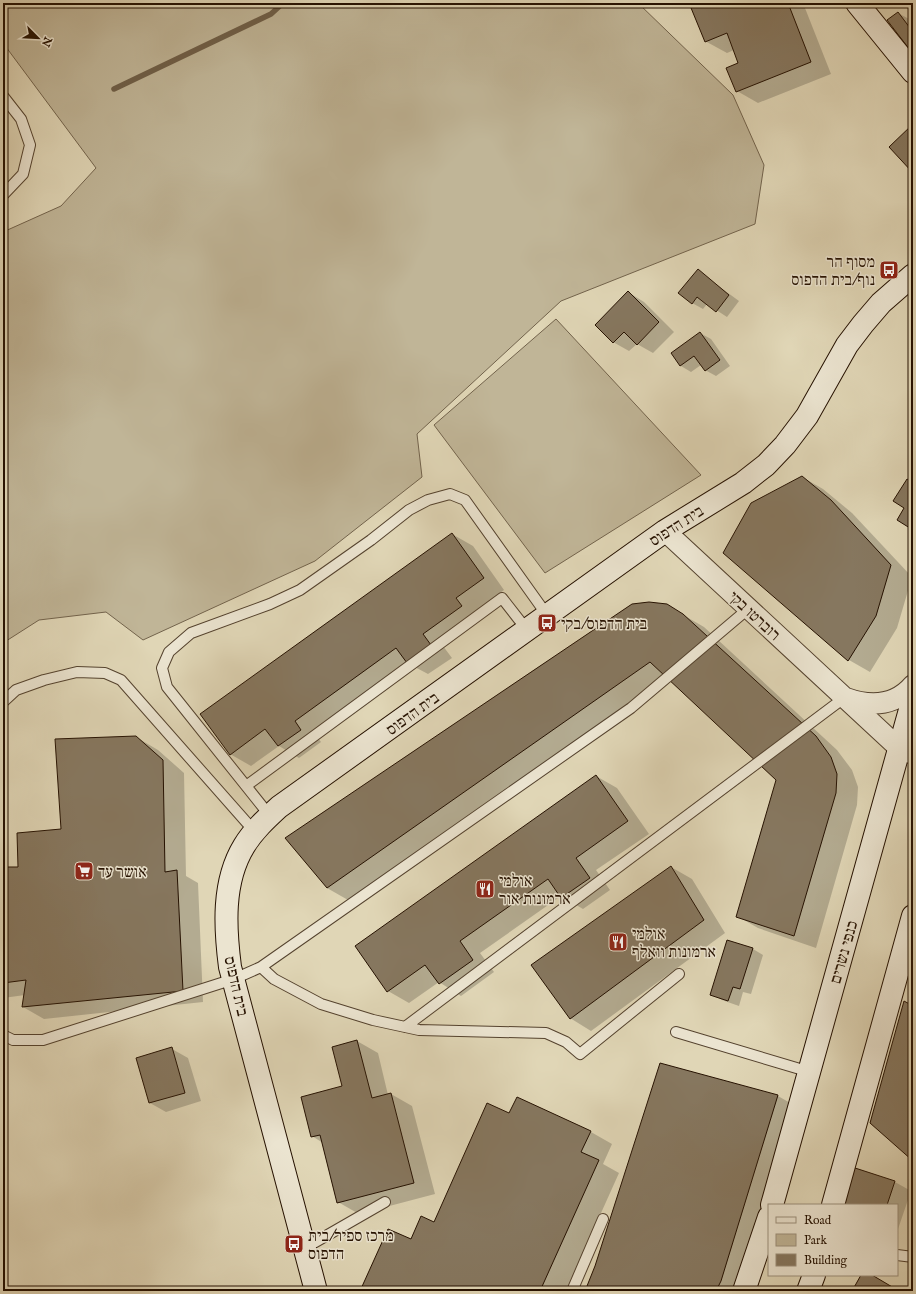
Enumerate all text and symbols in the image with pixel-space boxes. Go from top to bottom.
north arrow [18,18,58,58]
text: N [38,34,55,49]
place label: מסוף הר נוף/בית הדפוס [791,253,875,291]
bus stop icon: מסוף הר נוף/בית הדפוס [878,259,900,281]
street label: בית הדפוס [646,502,708,552]
street label: רוברטו בקי [724,587,784,646]
bus stop icon: בית הדפוס/בקי [536,612,558,634]
place label: בית הדפוס/בקי [561,615,647,635]
street label: בית הדפוס [383,688,444,741]
supermarket icon: אושר עד [73,860,95,882]
place label: אושר עד [98,863,147,883]
place label: אולמי ארמונות אור [499,872,571,910]
restaurant icon: אולמי ארמונות אור [474,878,496,900]
street label: כנפי נשרים [826,919,863,986]
place label: אולמי ארמונות וואלף [632,925,716,963]
restaurant icon: אולמי ארמונות וואלף [607,931,629,953]
street label: בית הדפוס [218,955,252,1019]
legend [768,1204,898,1276]
text: Road [804,1213,832,1228]
place label: מרכז ספיר/בית הדפוס [308,1227,394,1265]
bus stop icon: מרכז ספיר/בית הדפוס [283,1233,305,1255]
text: Park [804,1233,827,1248]
text: Building [804,1253,848,1268]

